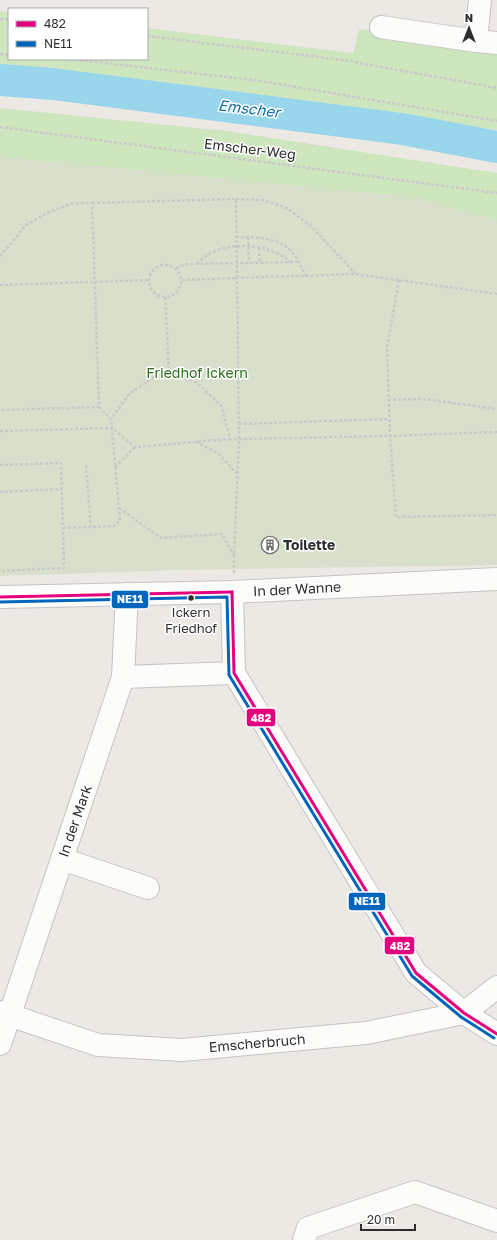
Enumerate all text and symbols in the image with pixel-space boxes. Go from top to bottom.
legend [8,8,148,60]
north arrow [449,8,489,48]
text: N [465,11,473,24]
text: 482 [44,16,66,31]
text: NE11 [44,36,72,51]
water label: Emscher [217,95,283,121]
street label: Emscher-Weg [203,134,297,163]
park label: Friedhof Ickern [146,364,248,381]
building icon: Toilette [260,535,280,555]
place label: Toilette [283,536,335,553]
street label: In der Wanne [252,578,342,599]
line badge: NE11 [111,590,149,609]
text: NE11 [117,592,144,605]
marker: Ickern Friedhof [186,593,196,603]
place label: Ickern Friedhof [165,604,217,636]
line badge: 482 [246,708,276,727]
text: 482 [251,711,272,724]
street label: In der Mark [54,782,95,859]
line badge: NE11 [348,892,386,911]
text: NE11 [354,894,381,907]
line badge: 482 [384,936,415,955]
text: 482 [390,939,411,952]
street label: Emscherbruch [208,1030,306,1055]
scale bar [361,1206,415,1232]
text: 20 m [367,1212,395,1227]

